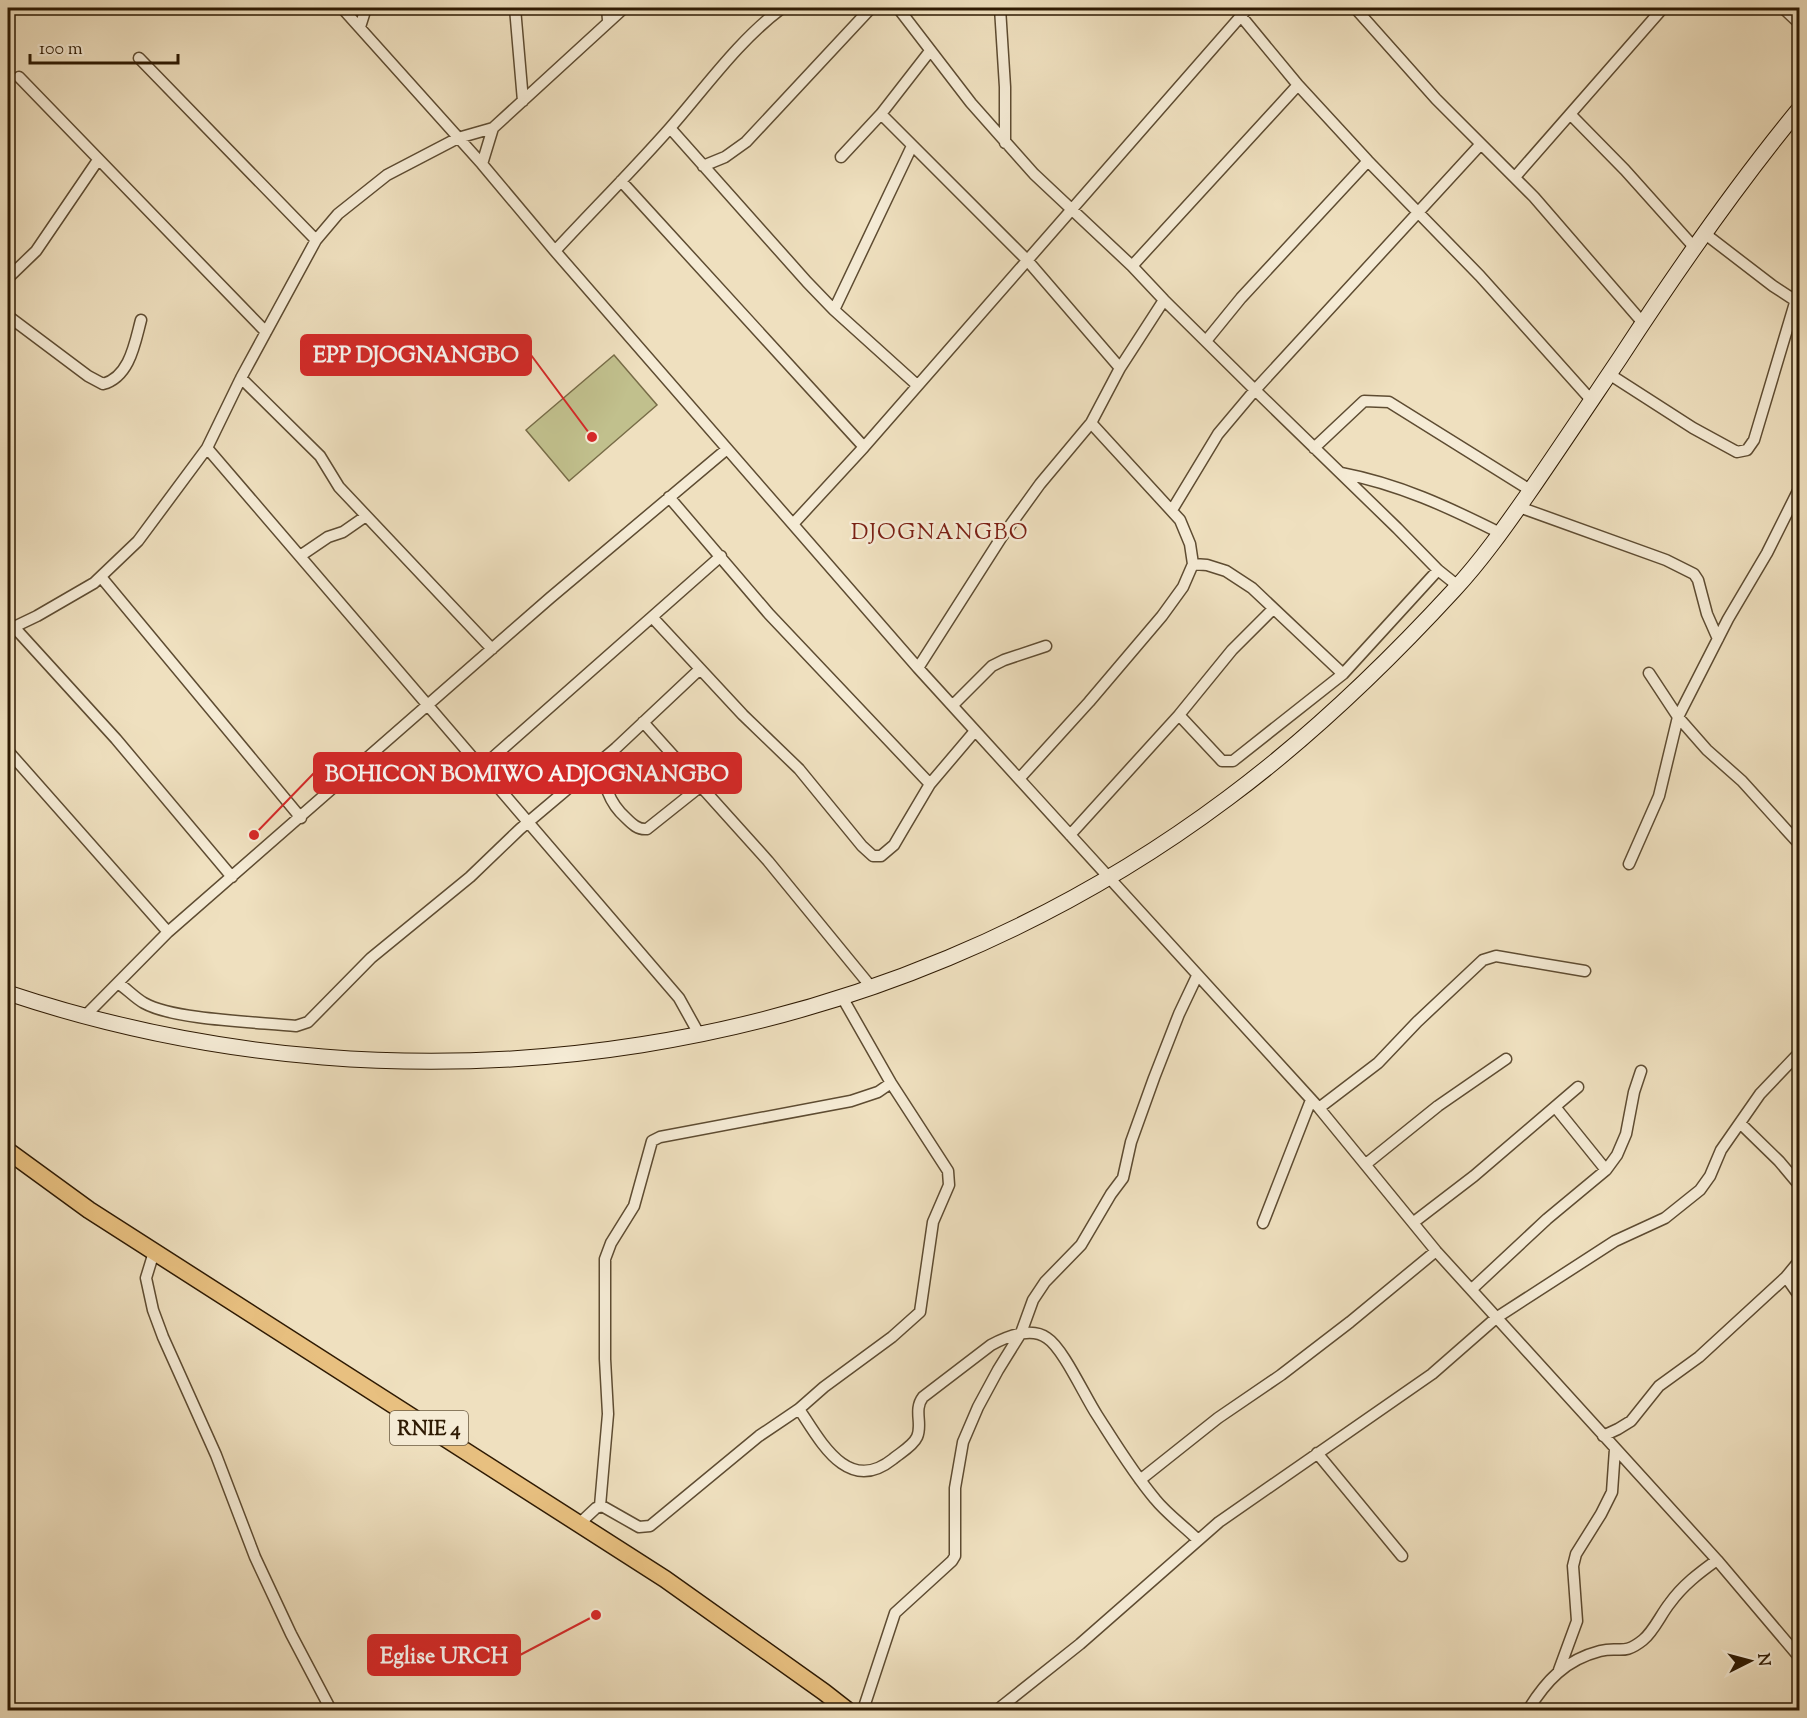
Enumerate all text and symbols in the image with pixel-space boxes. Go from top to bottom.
scale bar [30,27,178,65]
text: 100 m [39,37,83,63]
callout: EPP DJOGNANGBO [301,335,531,375]
text: EPP DJOGNANGBO [313,341,519,373]
district label: DJOGNANGBO [851,518,1029,550]
callout: BOHICON BOMIWO ADJOGNANGBO [314,753,741,793]
text: BOHICON BOMIWO ADJOGNANGBO [325,760,729,792]
road number: RNIE 4 [390,1411,468,1445]
north arrow [1720,1631,1780,1691]
callout: Eglise URCH [368,1635,520,1675]
text: Eglise URCH [380,1642,509,1674]
text: N [1750,1652,1775,1667]

